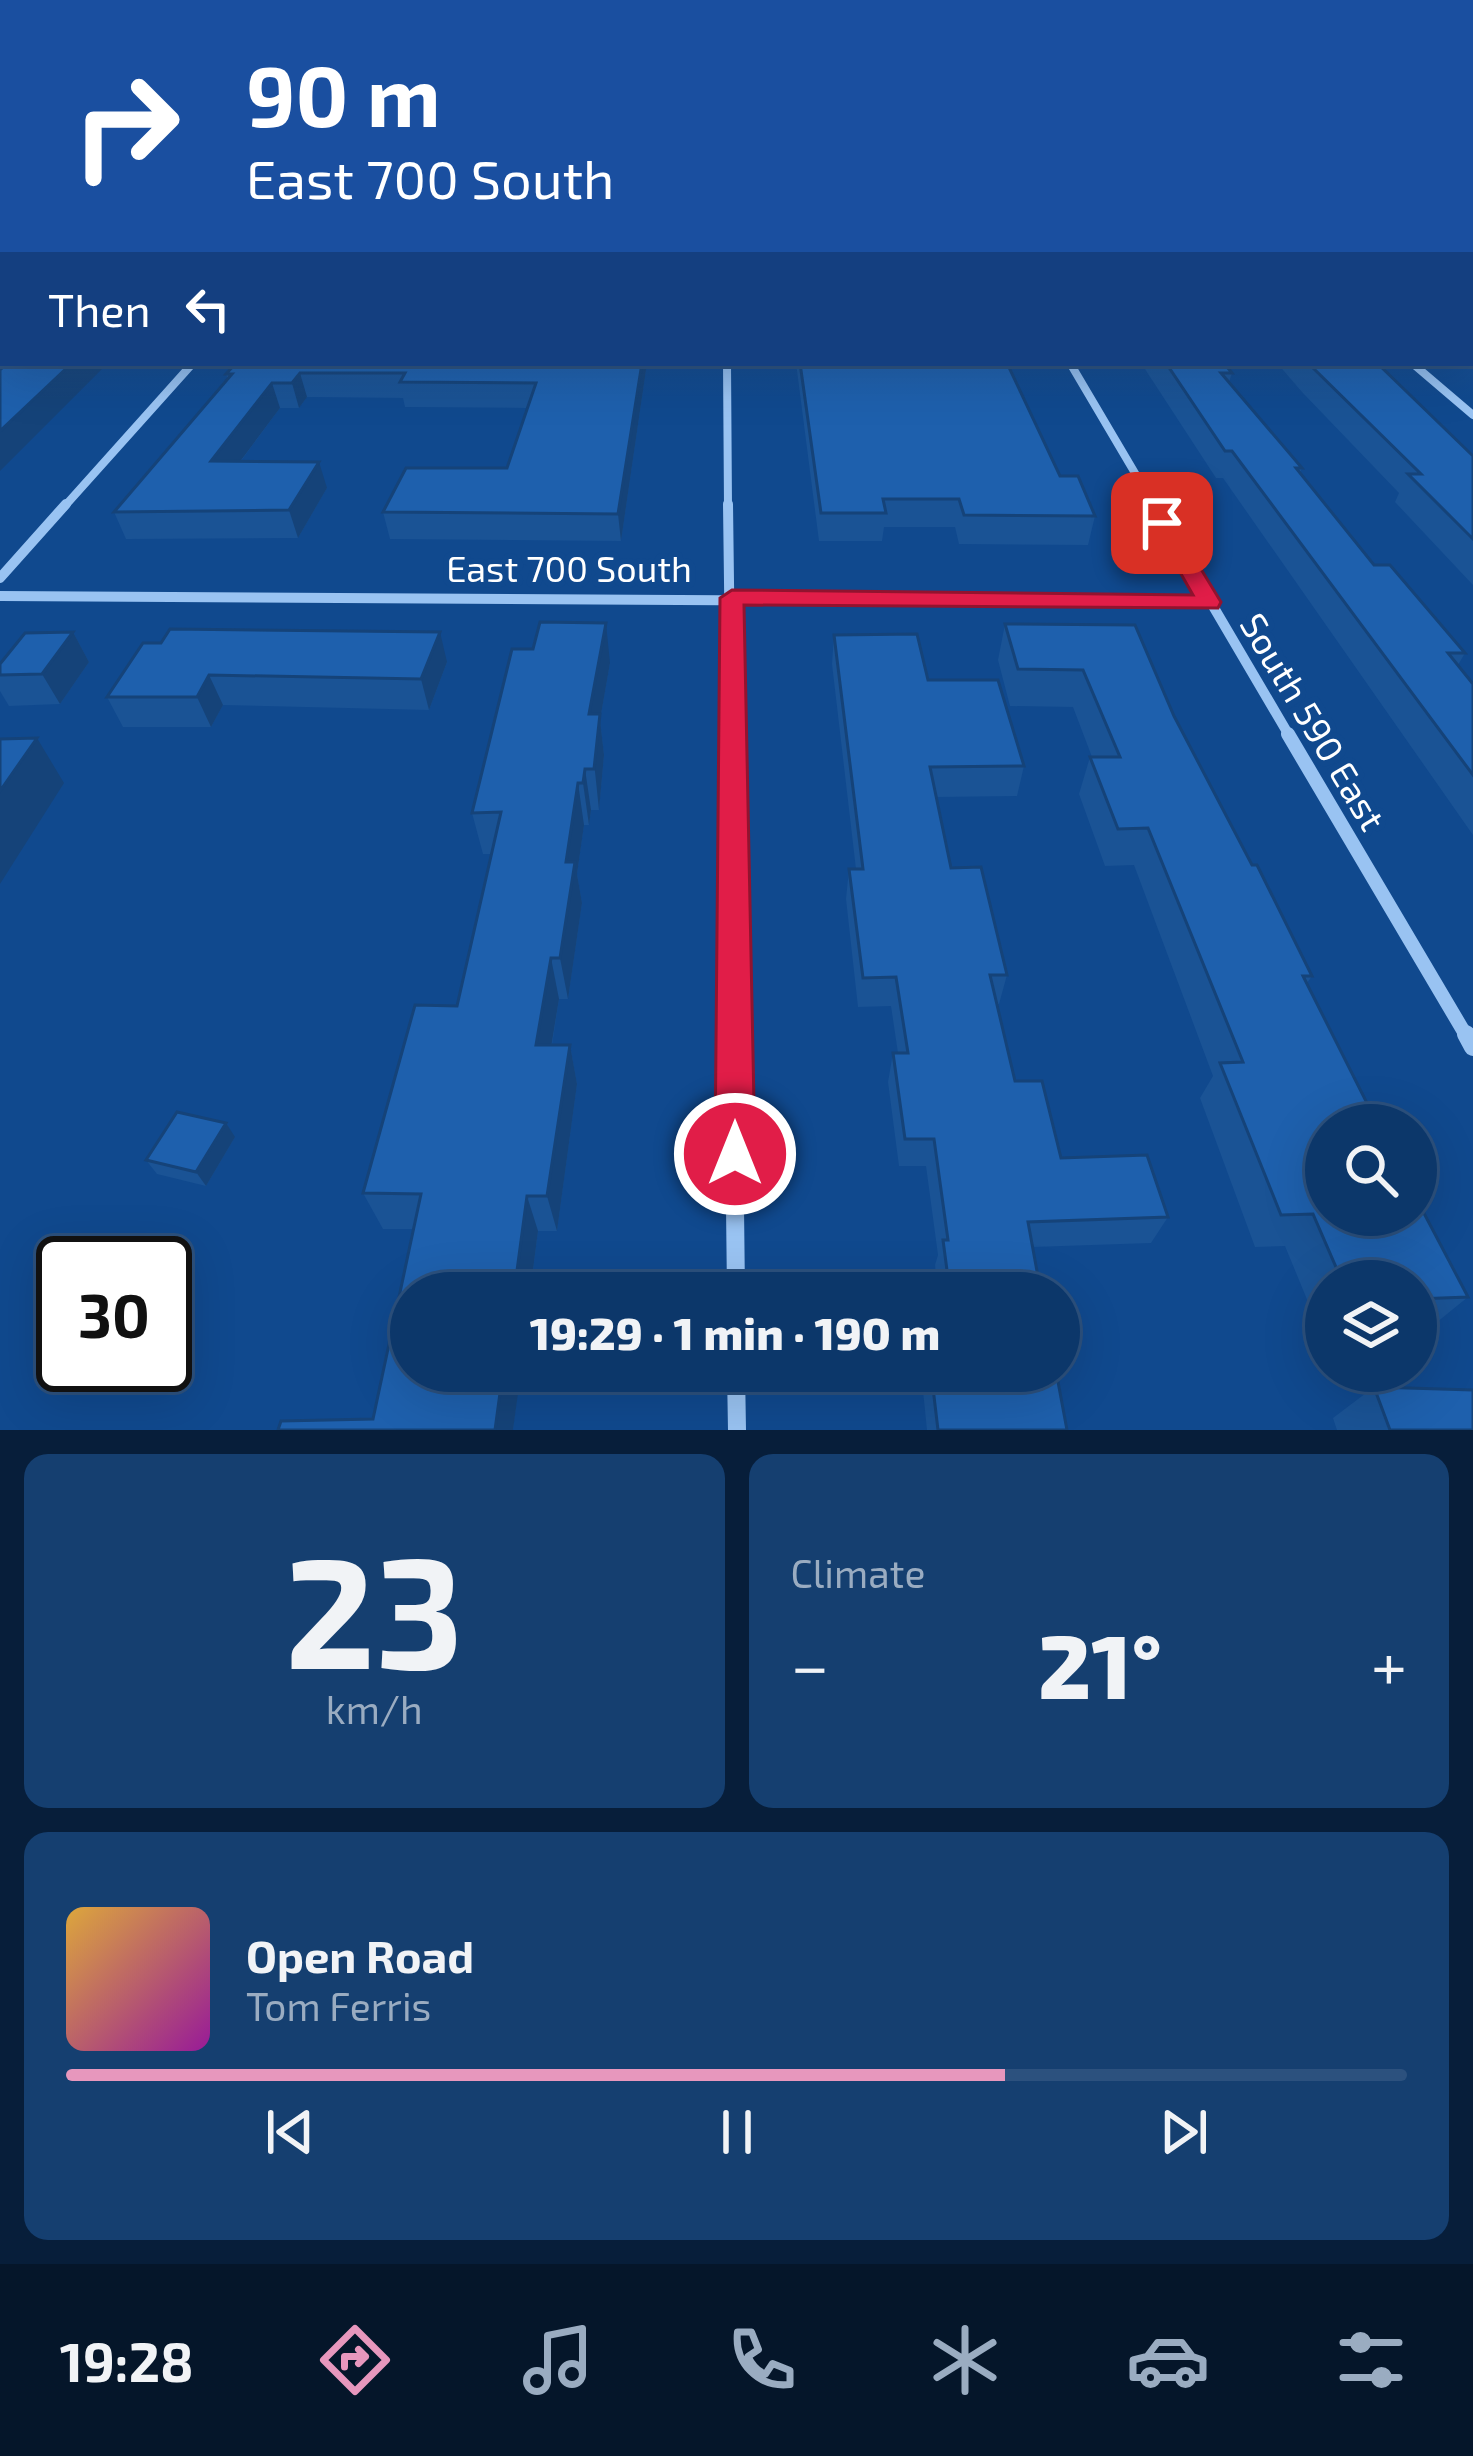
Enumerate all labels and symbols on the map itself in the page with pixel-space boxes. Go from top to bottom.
pin [1111,472,1213,574]
street label: East 700 South [446,546,692,589]
street label: South 590 East [1232,605,1396,837]
position arrow [672,1091,798,1217]
speed limit sign: 30 [36,1236,192,1392]

